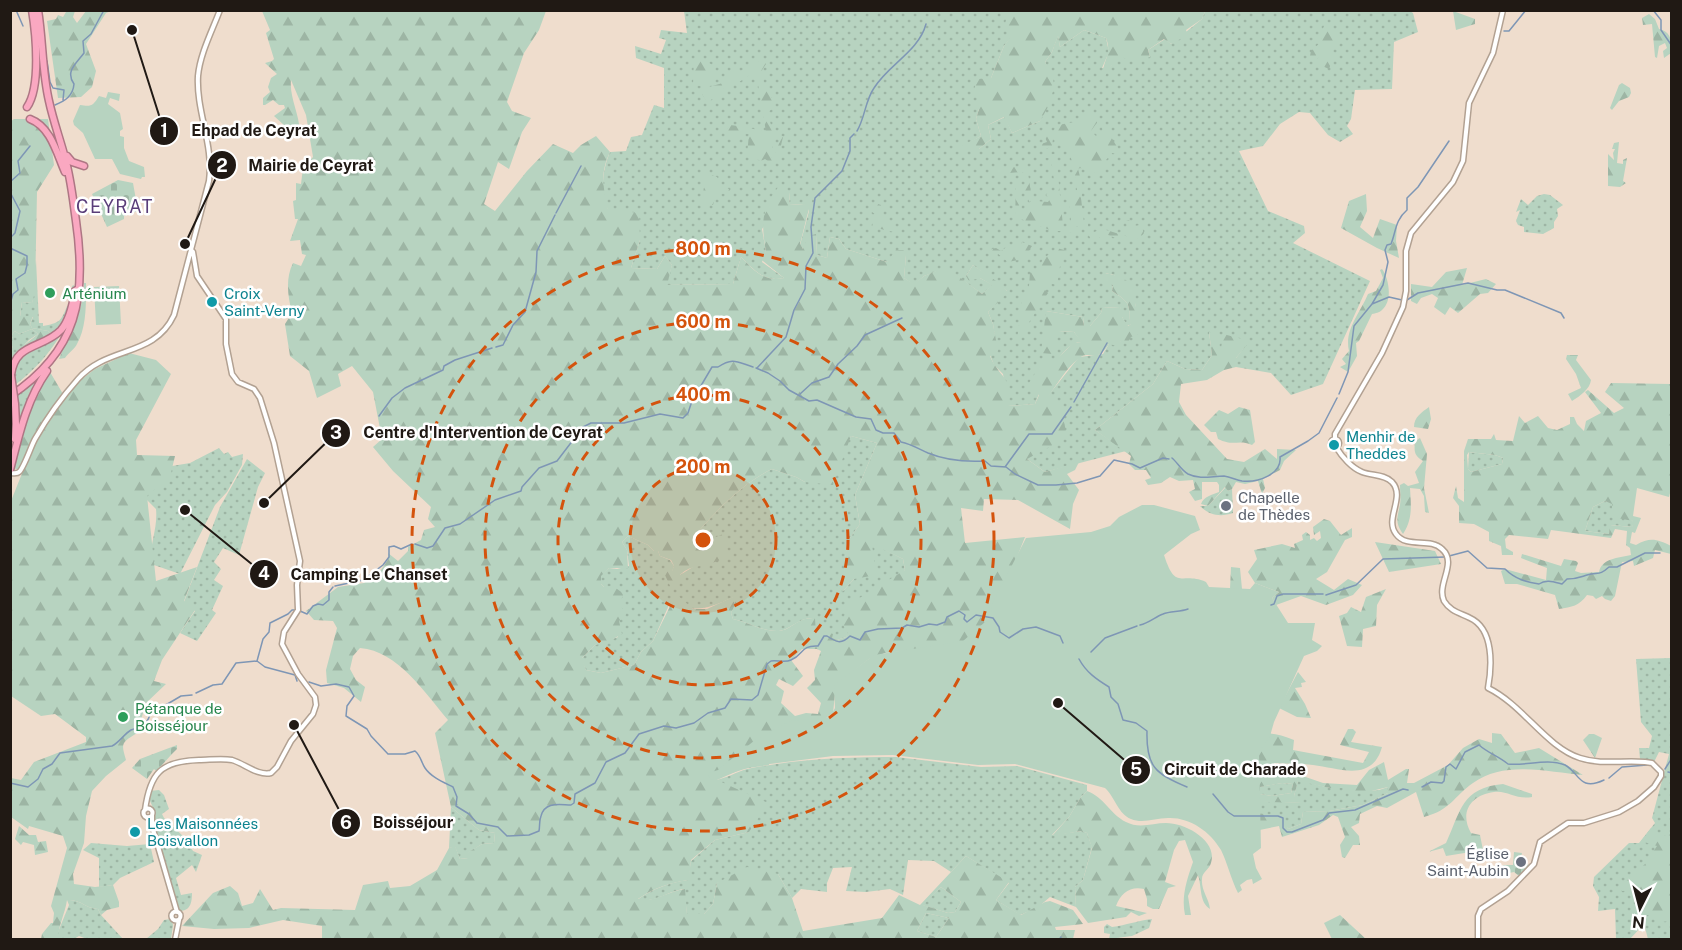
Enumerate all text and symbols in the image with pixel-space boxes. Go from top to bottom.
callout: Ehpad de Ceyrat [149,114,329,148]
text: 1 [160,120,168,141]
text: Ehpad de Ceyrat [191,121,317,140]
callout: Mairie de Ceyrat [207,148,386,182]
text: 2 [216,155,228,176]
text: Mairie de Ceyrat [248,156,374,175]
district label: CEYRAT [76,196,154,217]
text: 800 m [675,238,731,259]
place label: Arténium [62,285,127,302]
place label: Croix Saint-Verny [224,285,305,319]
marker: Arténium [43,286,57,300]
marker: Croix Saint-Verny [205,295,219,309]
text: 600 m [675,311,731,332]
text: 400 m [675,384,731,405]
callout: Centre d'Intervention de Ceyrat [321,416,615,450]
text: 3 [330,422,342,443]
text: Centre d'Intervention de Ceyrat [363,423,603,442]
place label: Menhir de Theddes [1346,428,1416,462]
marker: Menhir de Theddes [1327,438,1341,452]
text: 200 m [676,456,730,477]
place label: Chapelle de Thèdes [1238,489,1310,523]
marker: Chapelle de Thèdes [1219,499,1233,513]
centre of rings [693,530,713,550]
callout: Camping Le Chanset [249,557,460,591]
text: 4 [258,563,270,584]
text: Camping Le Chanset [290,565,448,584]
place label: Pétanque de Boisséjour [135,700,222,734]
marker: Pétanque de Boisséjour [116,710,130,724]
callout: Circuit de Charade [1121,753,1318,787]
text: 5 [1130,759,1142,780]
text: Circuit de Charade [1164,760,1306,779]
callout: Boisséjour [331,806,465,840]
text: 6 [340,812,352,833]
text: Boisséjour [373,813,454,832]
place label: Les Maisonnées Boisvallon [147,815,258,849]
marker: Les Maisonnées Boisvallon [128,825,142,839]
place label: Église Saint-Aubin [1427,845,1509,879]
marker: Église Saint-Aubin [1514,855,1528,869]
north arrow [1610,878,1670,938]
text: N [1631,912,1646,933]

